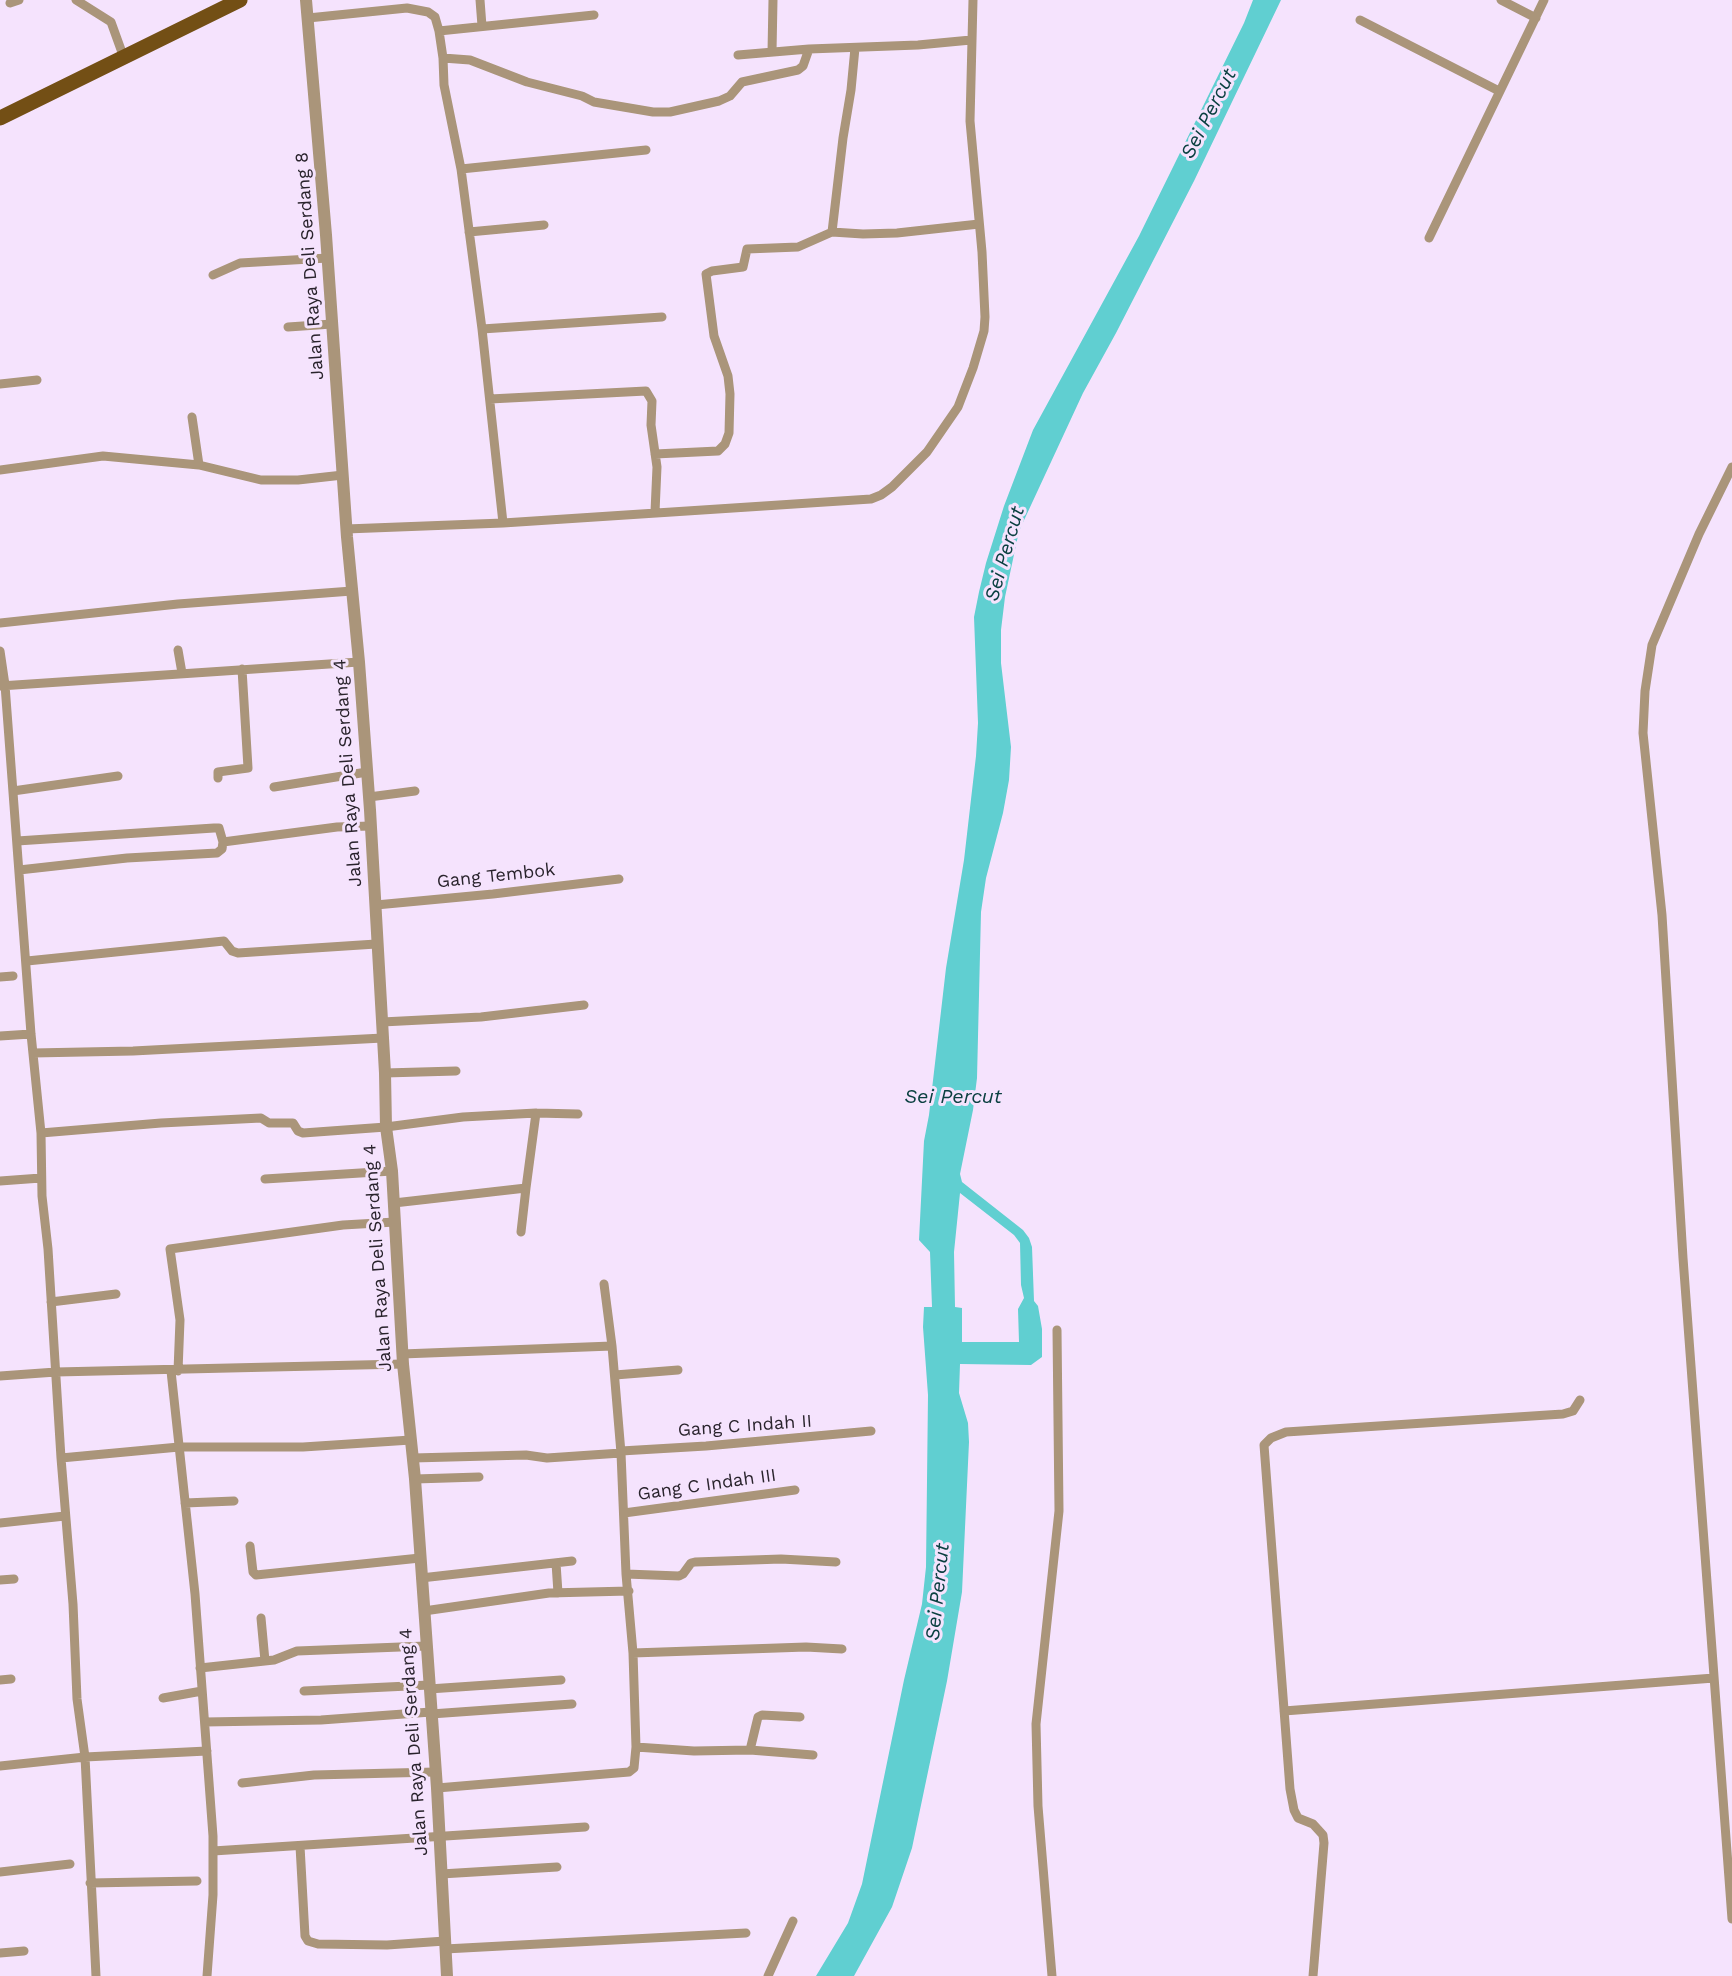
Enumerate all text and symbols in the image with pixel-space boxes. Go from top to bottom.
water label: Sei Percut [1176,65,1242,163]
street label: Jalan Raya Deli Serdang 8 [291,151,329,381]
water label: Sei Percut [980,504,1030,604]
street label: Jalan Raya Deli Serdang 4 [329,658,367,888]
street label: Gang Tembok [436,859,556,893]
water label: Sei Percut [904,1085,1002,1109]
street label: Jalan Raya Deli Serdang 4 [359,1143,397,1373]
street label: Gang C Indah II [677,1411,813,1441]
street label: Gang C Indah III [636,1465,778,1505]
water label: Sei Percut [921,1542,955,1642]
street label: Jalan Raya Deli Serdang 4 [395,1627,433,1857]

